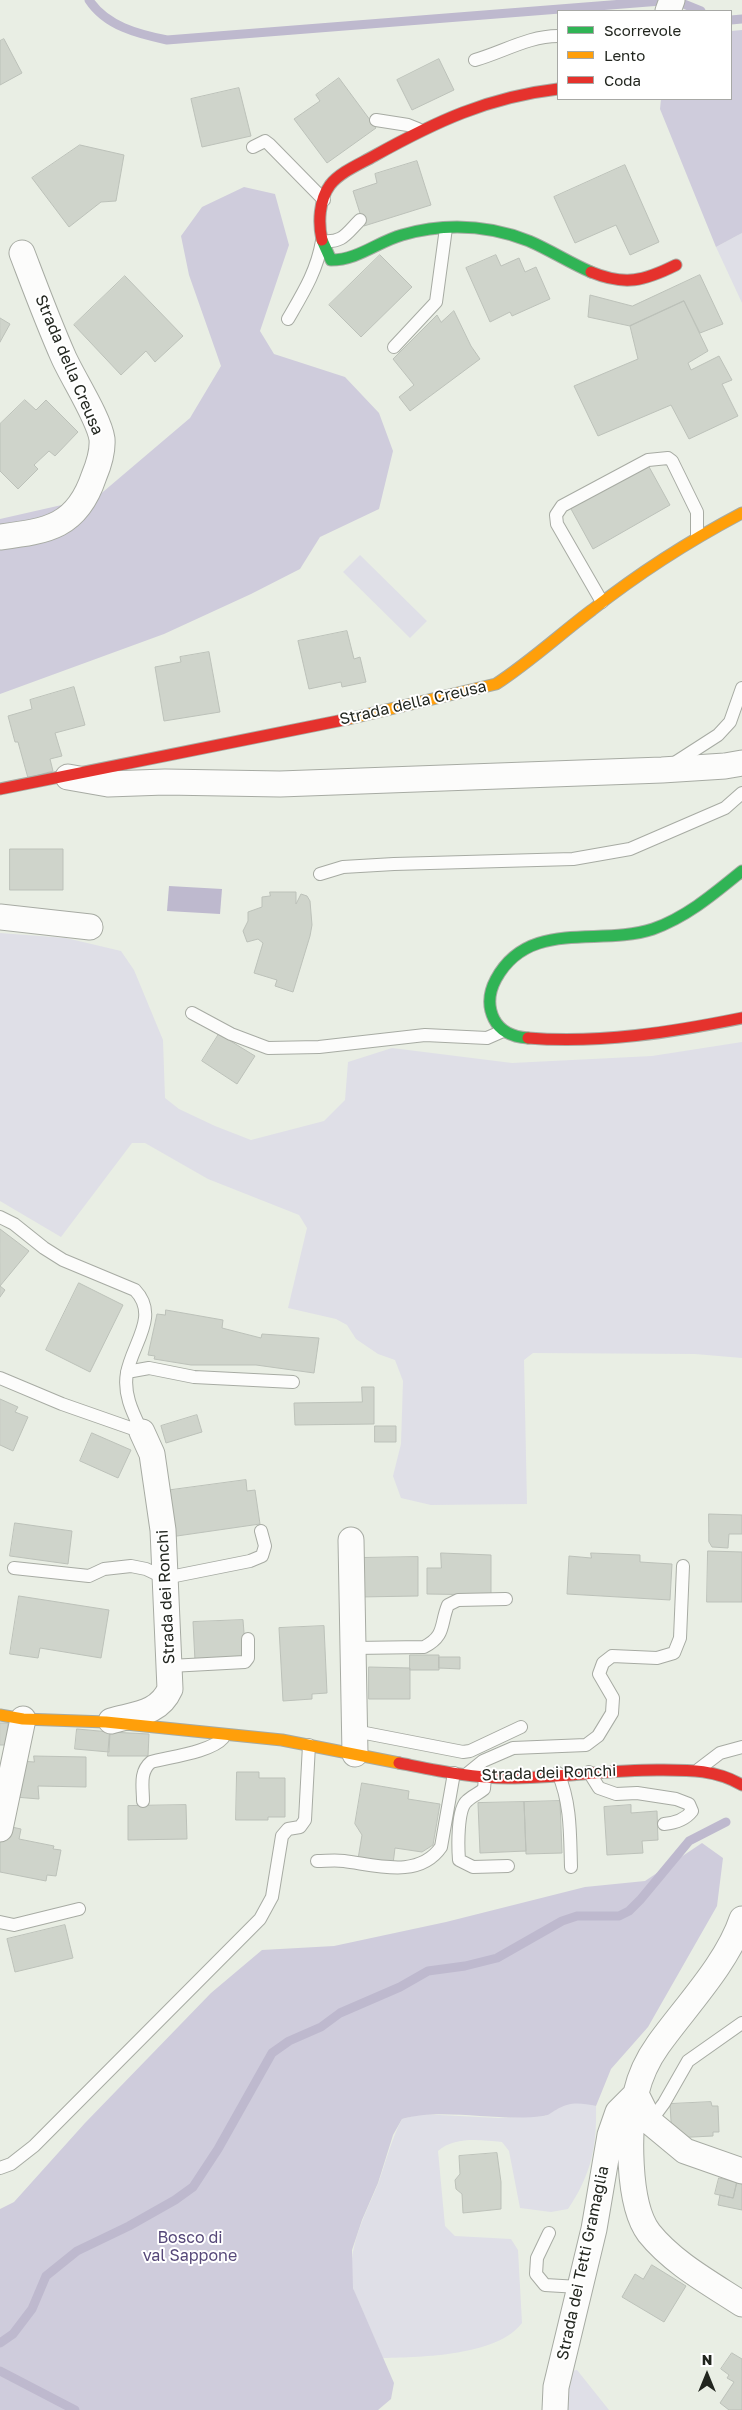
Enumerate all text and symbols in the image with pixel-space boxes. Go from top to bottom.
legend [557,10,732,100]
text: Scorrevole [604,21,681,39]
text: Lento [604,46,645,64]
text: Coda [604,71,641,89]
street label: Strada della Creusa [31,292,107,438]
street label: Strada della Creusa [338,677,488,729]
street label: Strada dei Ronchi [153,1529,179,1665]
street label: Strada dei Ronchi [481,1761,617,1785]
street label: Strada dei Tetti Gramaglia [553,2164,613,2362]
park label: Bosco di val Sappone [143,2228,237,2266]
north arrow [682,2350,732,2400]
text: N [702,2351,712,2368]

